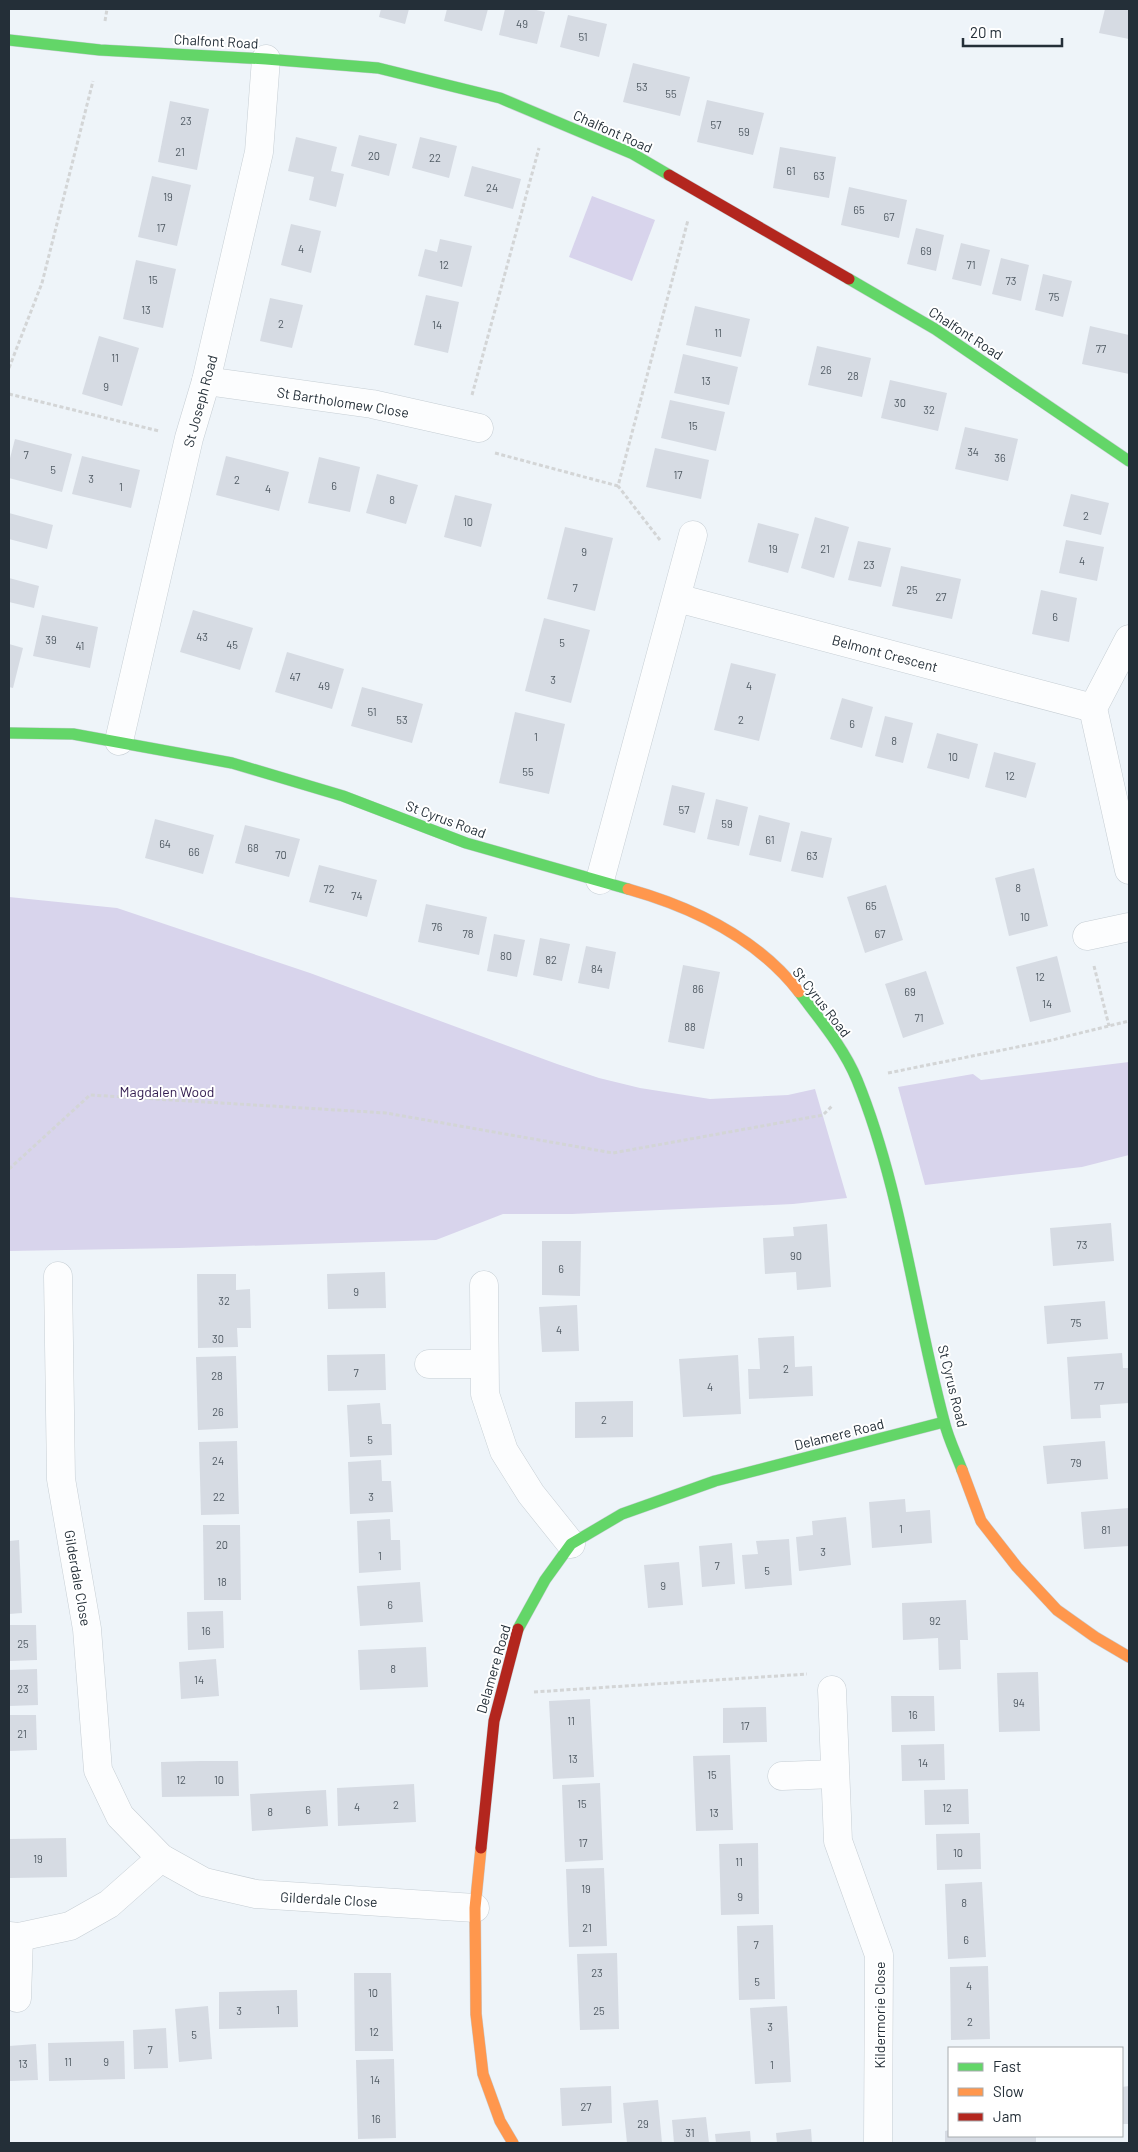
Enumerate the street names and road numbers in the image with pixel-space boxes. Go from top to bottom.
street label: Chalfont Road [173,30,259,52]
street label: Chalfont Road [571,106,655,156]
street label: Chalfont Road [926,303,1006,363]
street label: St Joseph Road [179,353,221,449]
street label: St Bartholomew Close [276,383,410,421]
street label: Belmont Crescent [830,631,940,675]
street label: St Cyrus Road [404,797,488,841]
street label: St Cyrus Road [789,964,855,1040]
street label: St Cyrus Road [935,1343,971,1429]
street label: Delamere Road [792,1415,886,1453]
street label: Gilderdale Close [61,1529,95,1627]
street label: Delamere Road [472,1623,514,1715]
street label: Gilderdale Close [280,1888,378,1910]
street label: Kildermorie Close [871,1961,888,2069]

